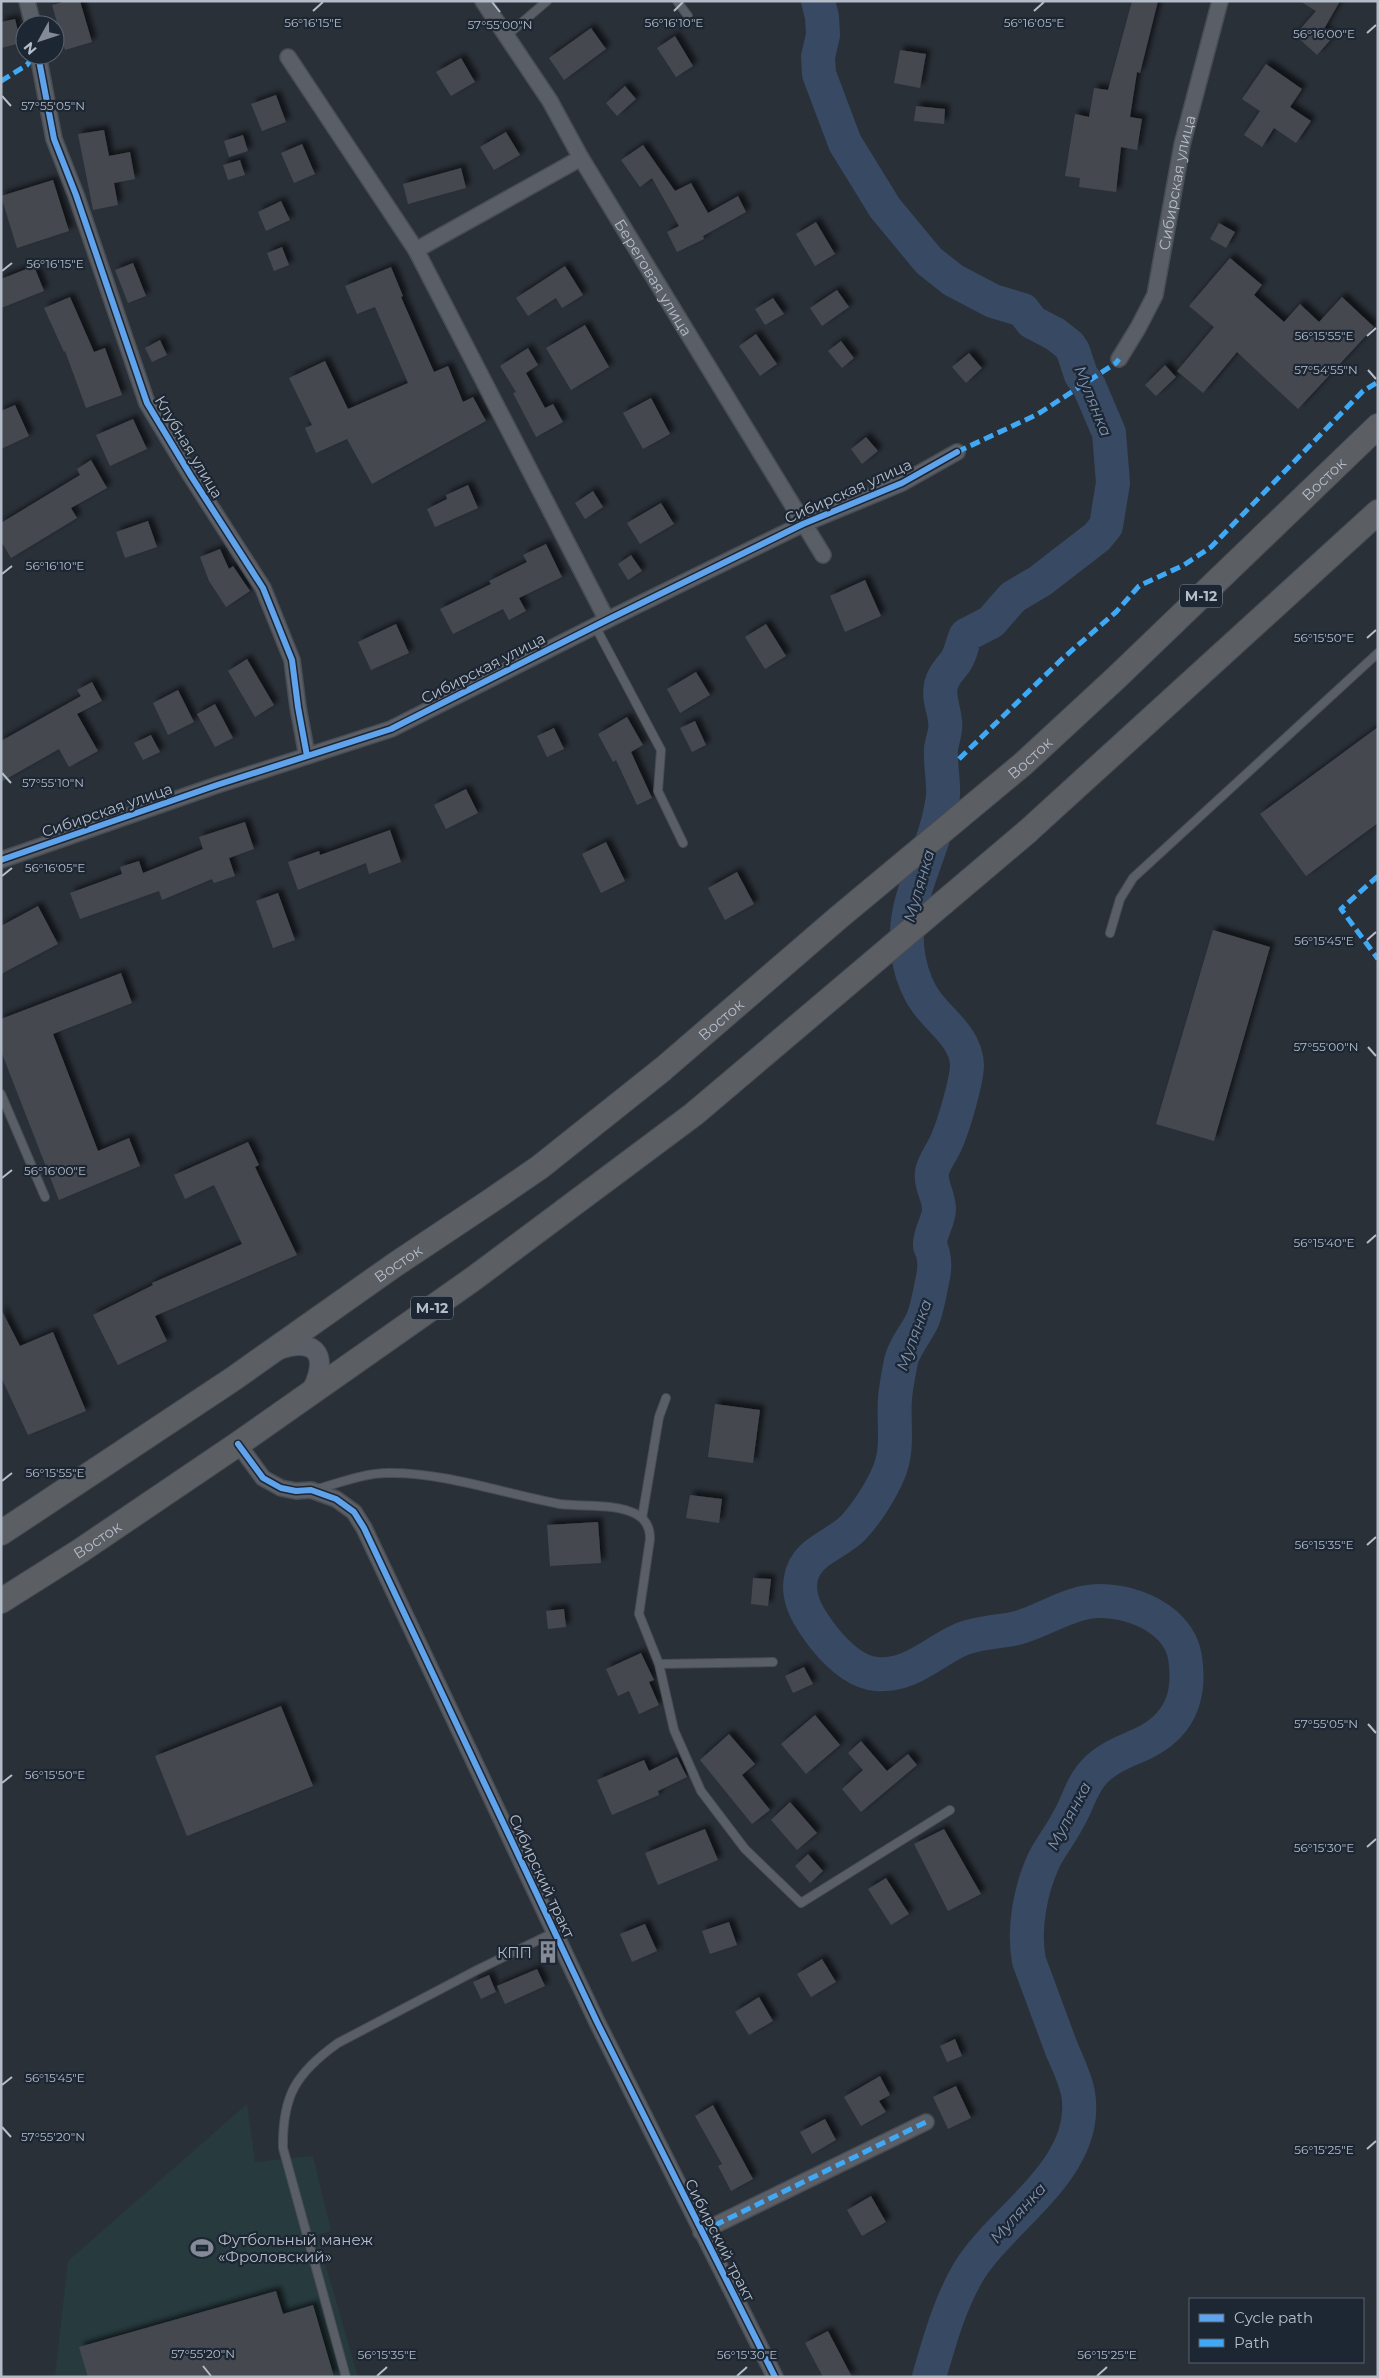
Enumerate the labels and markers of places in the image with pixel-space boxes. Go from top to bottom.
building icon: КПП [535,1939,561,1965]
place label: КПП [497,1943,532,1962]
place label: Футбольный манеж «Фроловский» [218,2230,373,2266]
sports icon: Футбольный манеж «Фроловский» [189,2235,215,2261]

